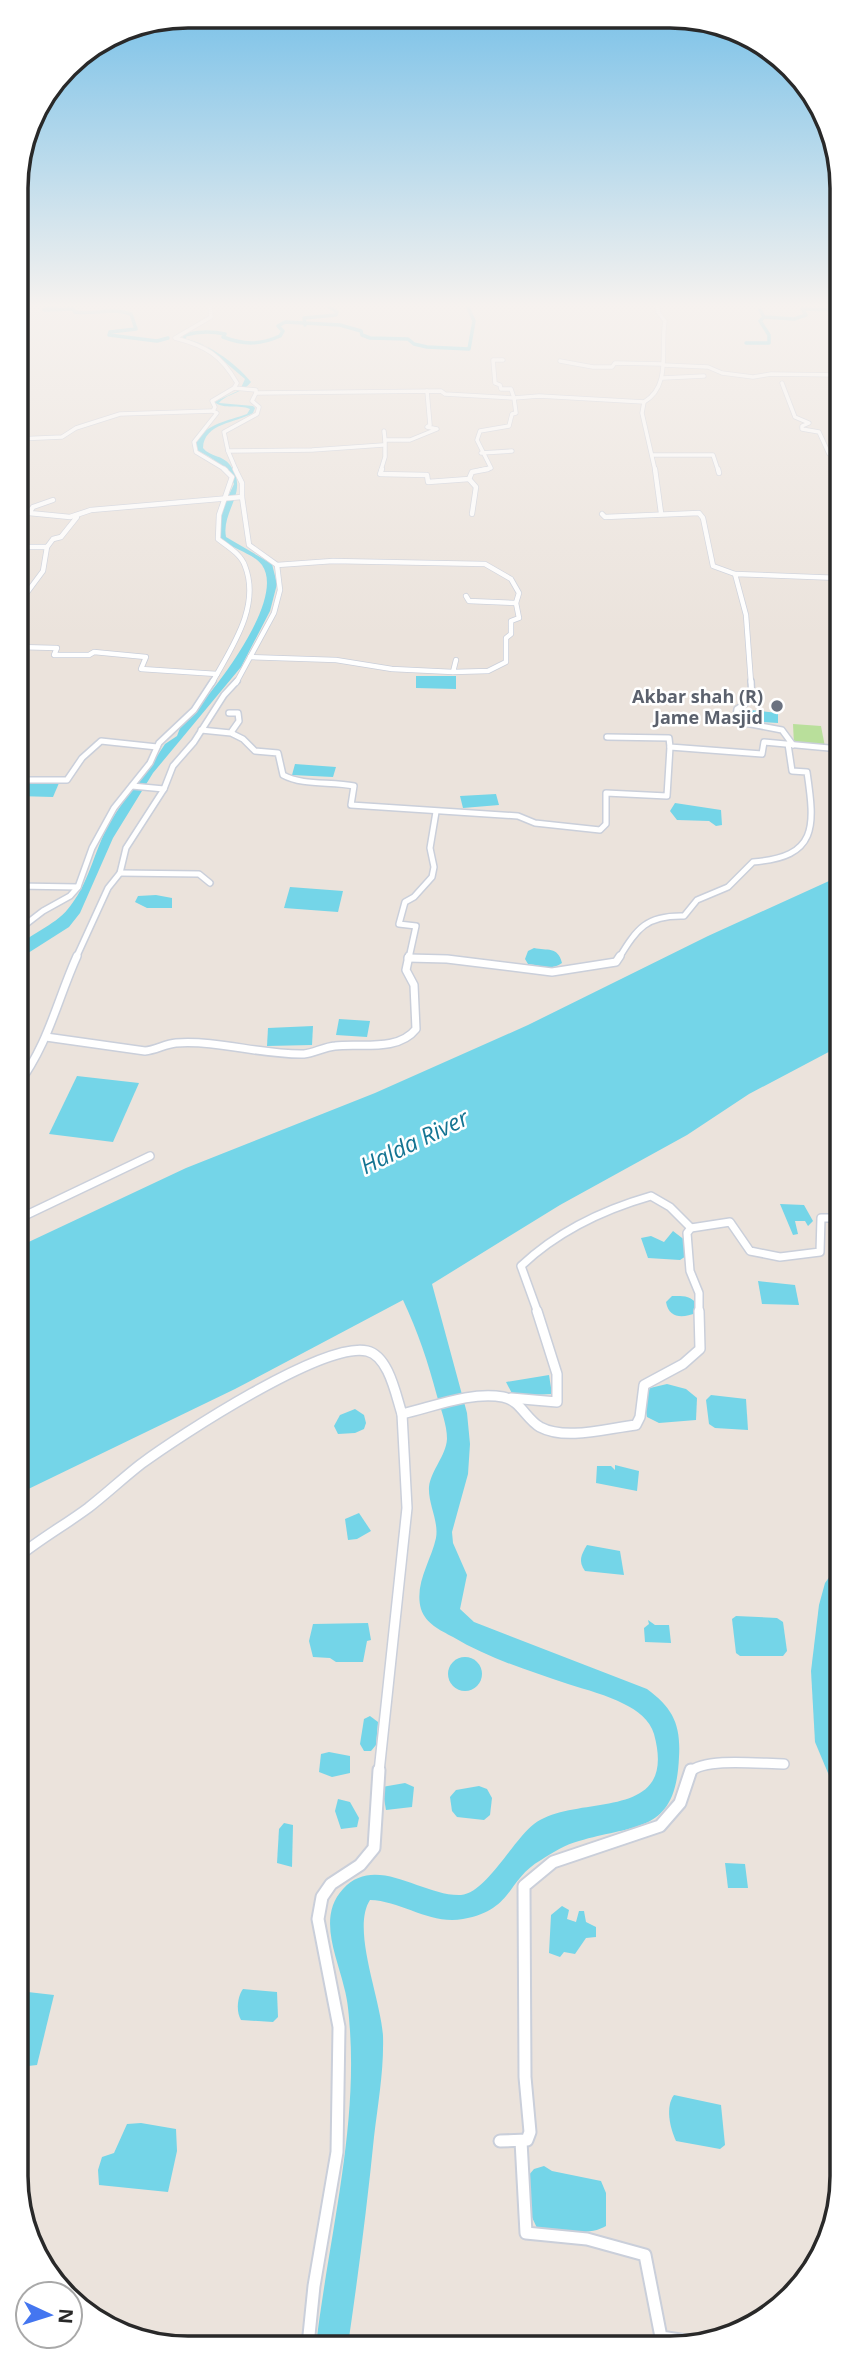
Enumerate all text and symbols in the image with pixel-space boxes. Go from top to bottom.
place label: Akbar shah (R) Jame Masjid [632,684,763,729]
marker: Akbar shah (R) Jame Masjid [769,698,785,714]
water label: Halda River [354,1101,474,1181]
north arrow [14,2280,84,2350]
text: N [52,2308,79,2325]

